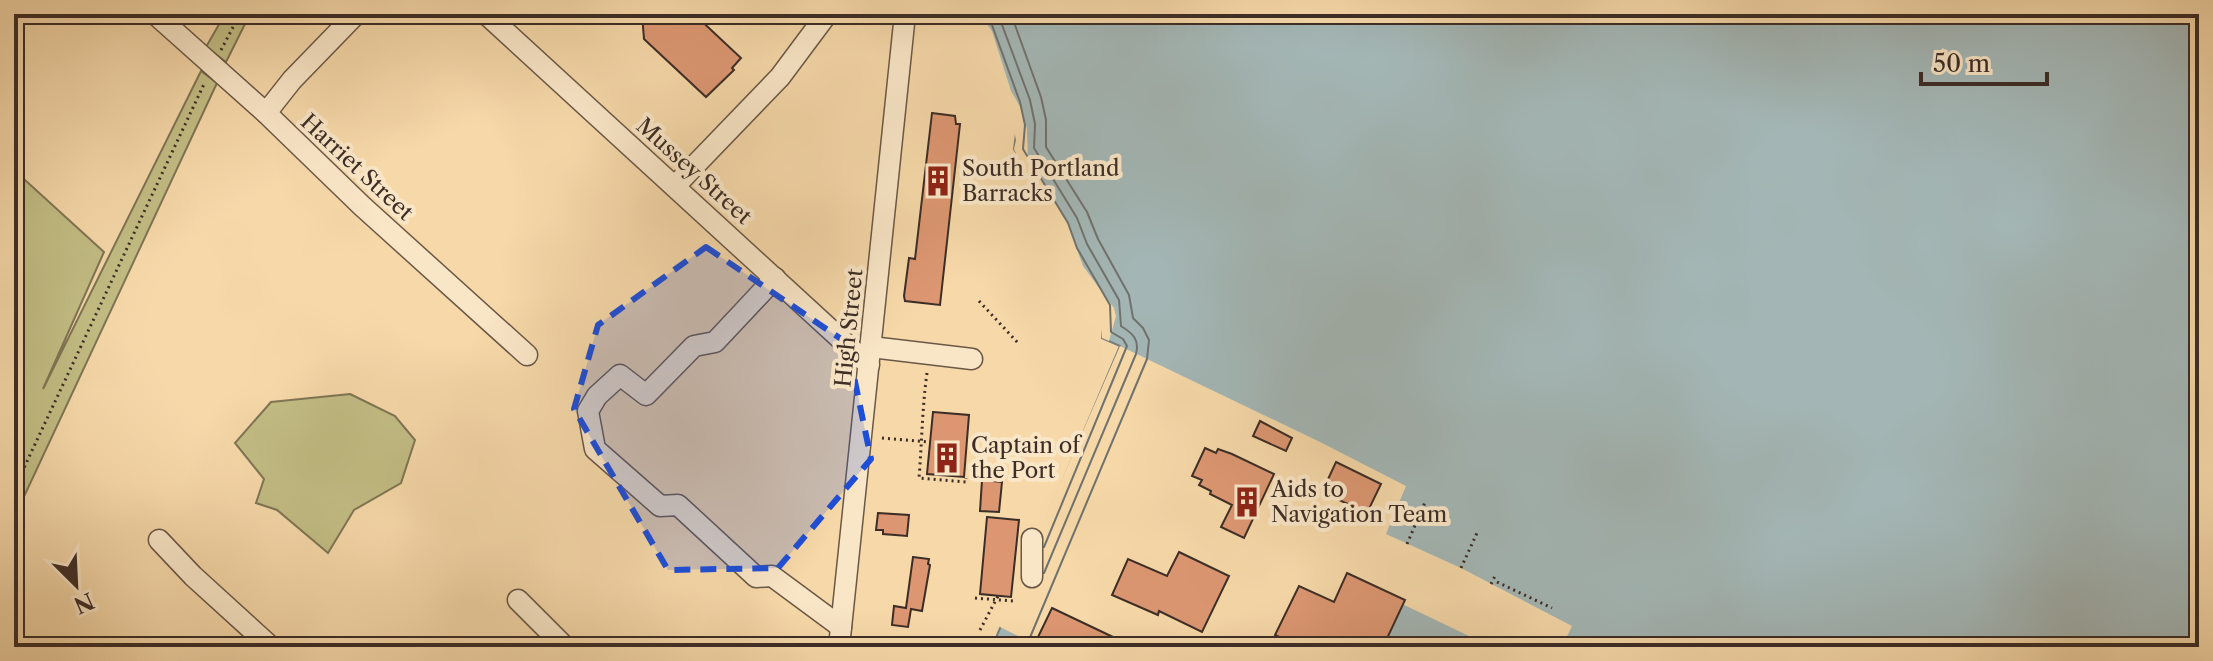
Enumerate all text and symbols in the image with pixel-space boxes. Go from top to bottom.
scale bar [1921,36,2047,86]
text: 50 m [1933,49,1990,78]
street label: Harriet Street [295,108,419,226]
street label: Mussey Street [631,112,758,230]
place label: South Portland Barracks [962,155,1119,207]
building icon: South Portland Barracks [921,164,955,198]
street label: High Street [829,267,869,389]
place label: Captain of the Port [971,432,1083,484]
building icon: Captain of the Port [930,441,964,475]
place label: Aids to Navigation Team [1270,476,1448,528]
building icon: Aids to Navigation Team [1230,485,1264,519]
north arrow [36,545,116,625]
text: N [70,587,98,619]

